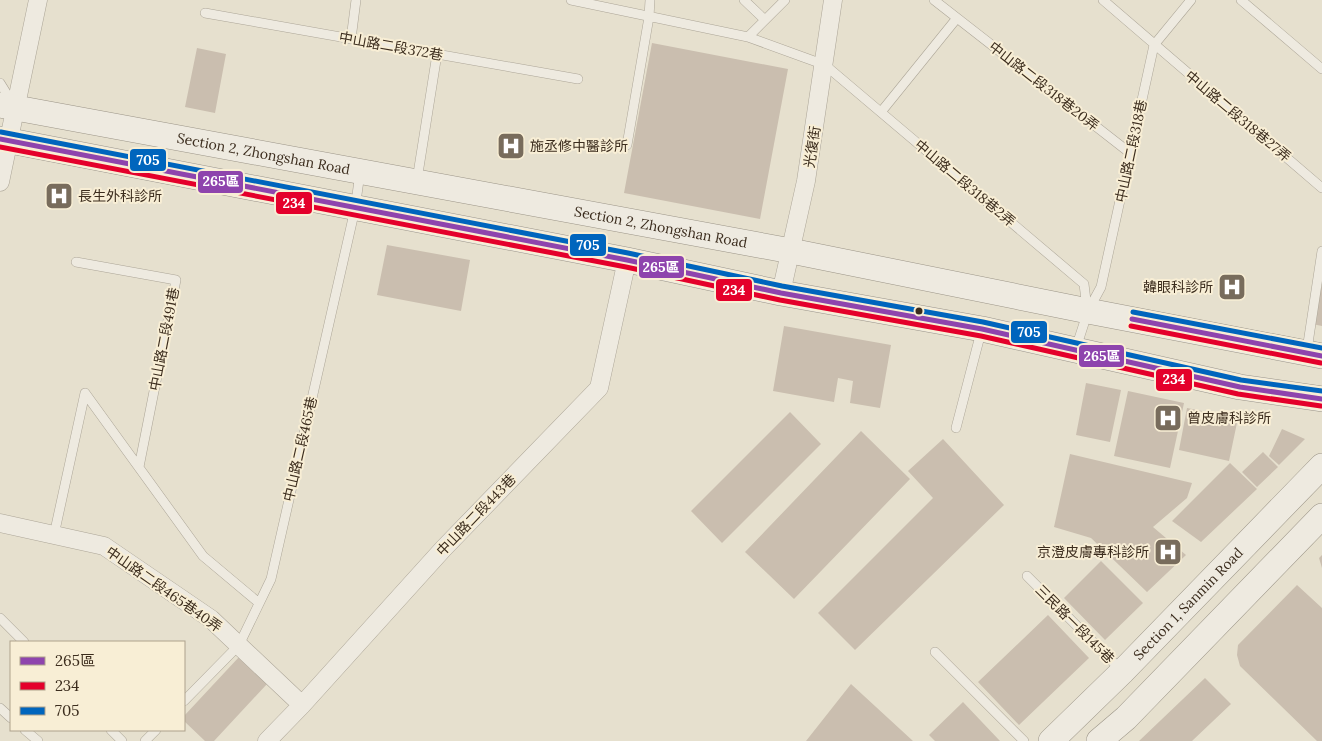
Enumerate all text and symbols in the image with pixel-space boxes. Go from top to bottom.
street label: 中山路二段372巷 [338,28,444,64]
street label: 中山路二段318巷20弄 [985,37,1103,135]
street label: 中山路二段318巷27弄 [1181,66,1295,166]
street label: 中山路二段318巷 [1111,98,1151,204]
street label: 光復街 [800,125,824,169]
street label: Section 2, Zhongshan Road [176,129,352,178]
hospital icon: 施丞修中醫診所 [496,131,526,161]
street label: 中山路二段318巷2弄 [911,136,1019,230]
place label: 施丞修中醫診所 [530,137,628,155]
line badge: 705 [129,148,167,172]
text: 705 [136,151,160,169]
line badge: 265區 [197,170,244,194]
text: 265區 [202,172,240,190]
hospital icon: 長生外科診所 [44,181,74,211]
place label: 長生外科診所 [78,187,162,205]
line badge: 234 [275,191,313,215]
text: 234 [283,194,306,212]
street label: Section 2, Zhongshan Road [573,202,749,252]
line badge: 705 [569,233,607,257]
text: 705 [576,236,600,254]
line badge: 265區 [638,255,685,279]
text: 265區 [642,258,680,276]
hospital icon: 韓眼科診所 [1217,272,1247,302]
line badge: 234 [715,278,753,302]
place label: 韓眼科診所 [1143,278,1213,296]
text: 234 [723,281,746,299]
street label: 中山路二段491巷 [145,286,183,392]
unlabelled marker [914,306,924,316]
line badge: 705 [1010,320,1048,344]
text: 705 [1017,323,1041,341]
line badge: 265區 [1078,344,1125,368]
text: 265區 [1083,347,1121,365]
line badge: 234 [1155,368,1193,392]
text: 234 [1163,370,1186,388]
street label: 中山路二段465巷 [279,395,321,503]
hospital icon: 曾皮膚科診所 [1153,403,1183,433]
place label: 曾皮膚科診所 [1187,409,1271,427]
street label: 中山路二段443巷 [432,470,520,560]
hospital icon: 京澄皮膚專科診所 [1153,537,1183,567]
street label: 中山路二段465巷40弄 [102,542,226,636]
place label: 京澄皮膚專科診所 [1037,543,1149,561]
street label: Section 1, Sanmin Road [1130,544,1247,664]
street label: 三民路一段145巷 [1032,581,1118,667]
legend [10,641,185,731]
text: 265區 [55,651,95,670]
text: 234 [55,676,79,695]
text: 705 [55,701,79,720]

